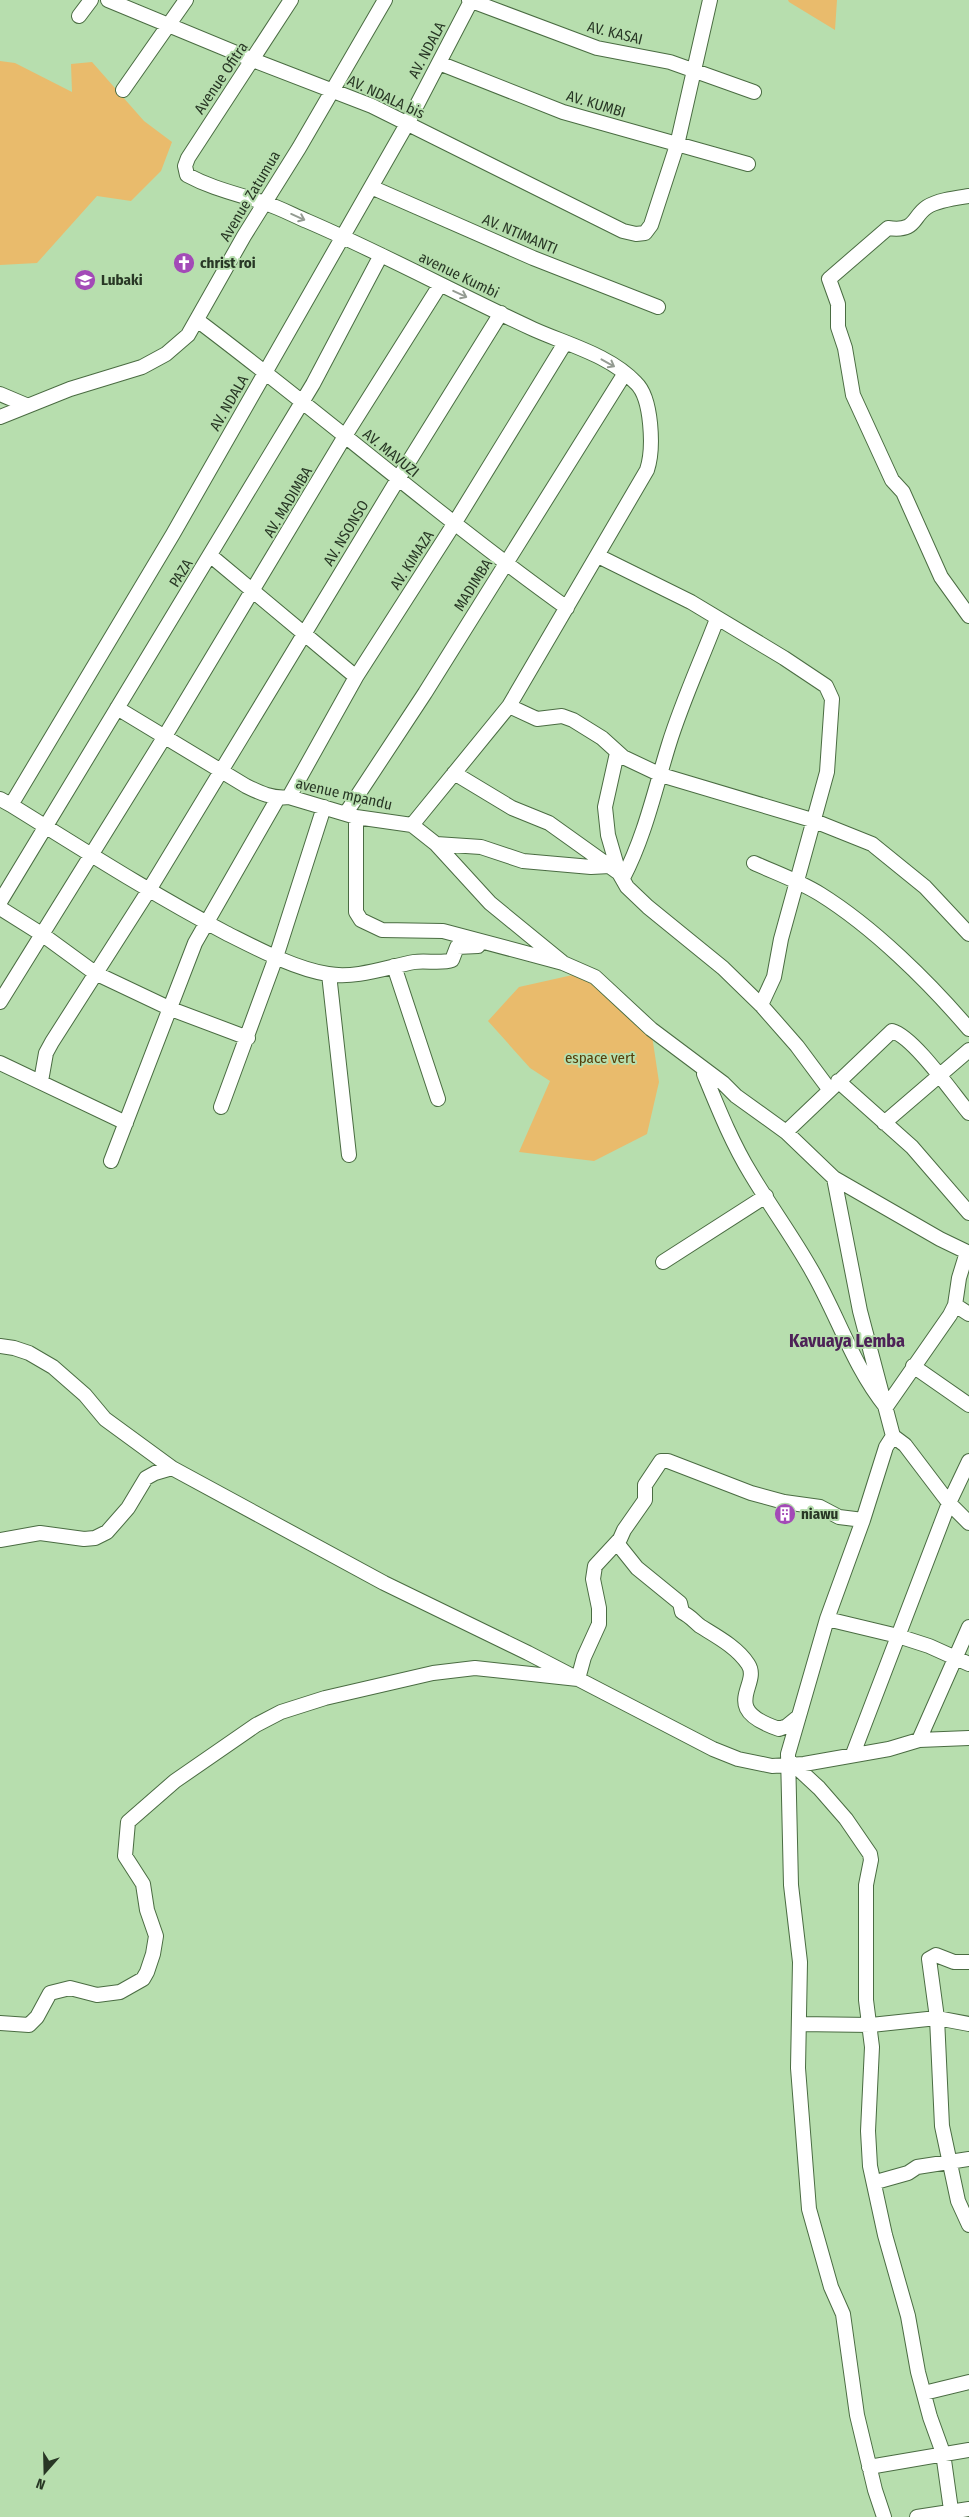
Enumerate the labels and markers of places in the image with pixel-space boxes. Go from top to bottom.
church icon: christ roi [172,251,196,275]
place label: christ roi [200,254,256,272]
school or university icon: Lubaki [73,268,97,292]
place label: Lubaki [101,271,143,289]
building icon: niawu [773,1502,797,1526]
place label: niawu [801,1505,838,1523]

